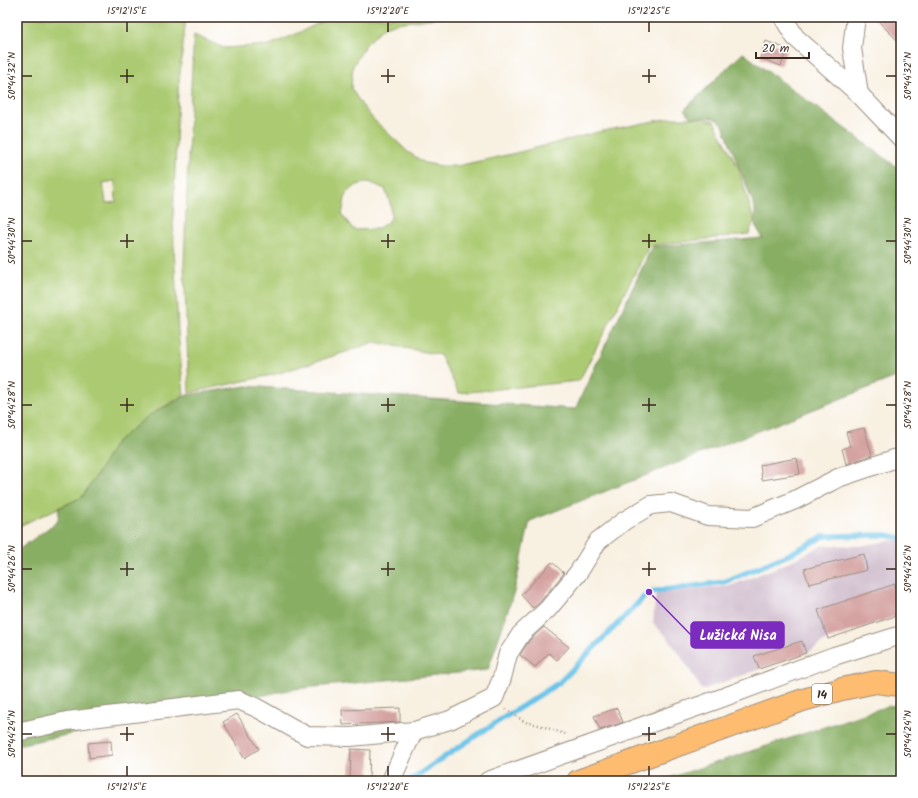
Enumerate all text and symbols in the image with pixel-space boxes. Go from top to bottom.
text: 15°12'15"E [107,3,148,19]
text: 15°12'20"E [367,3,410,19]
text: 15°12'25"E [628,3,671,19]
scale bar [756,34,809,60]
text: 20 m [762,39,790,58]
text: 50°44'32"N [4,52,20,100]
text: 50°44'32"N [900,52,916,100]
text: 50°44'30"N [4,217,20,265]
text: 50°44'30"N [900,217,916,265]
text: 50°44'28"N [4,381,20,429]
text: 50°44'28"N [900,381,916,429]
text: 50°44'26"N [4,545,20,593]
text: 50°44'26"N [900,545,916,593]
callout: Lužická Nisa [691,622,784,648]
text: Lužická Nisa [699,625,777,647]
road number: 14 [812,684,832,704]
text: 50°44'24"N [4,710,20,758]
text: 50°44'24"N [900,710,916,758]
text: 15°12'15"E [107,779,148,795]
text: 15°12'20"E [367,779,410,795]
text: 15°12'25"E [628,779,671,795]

